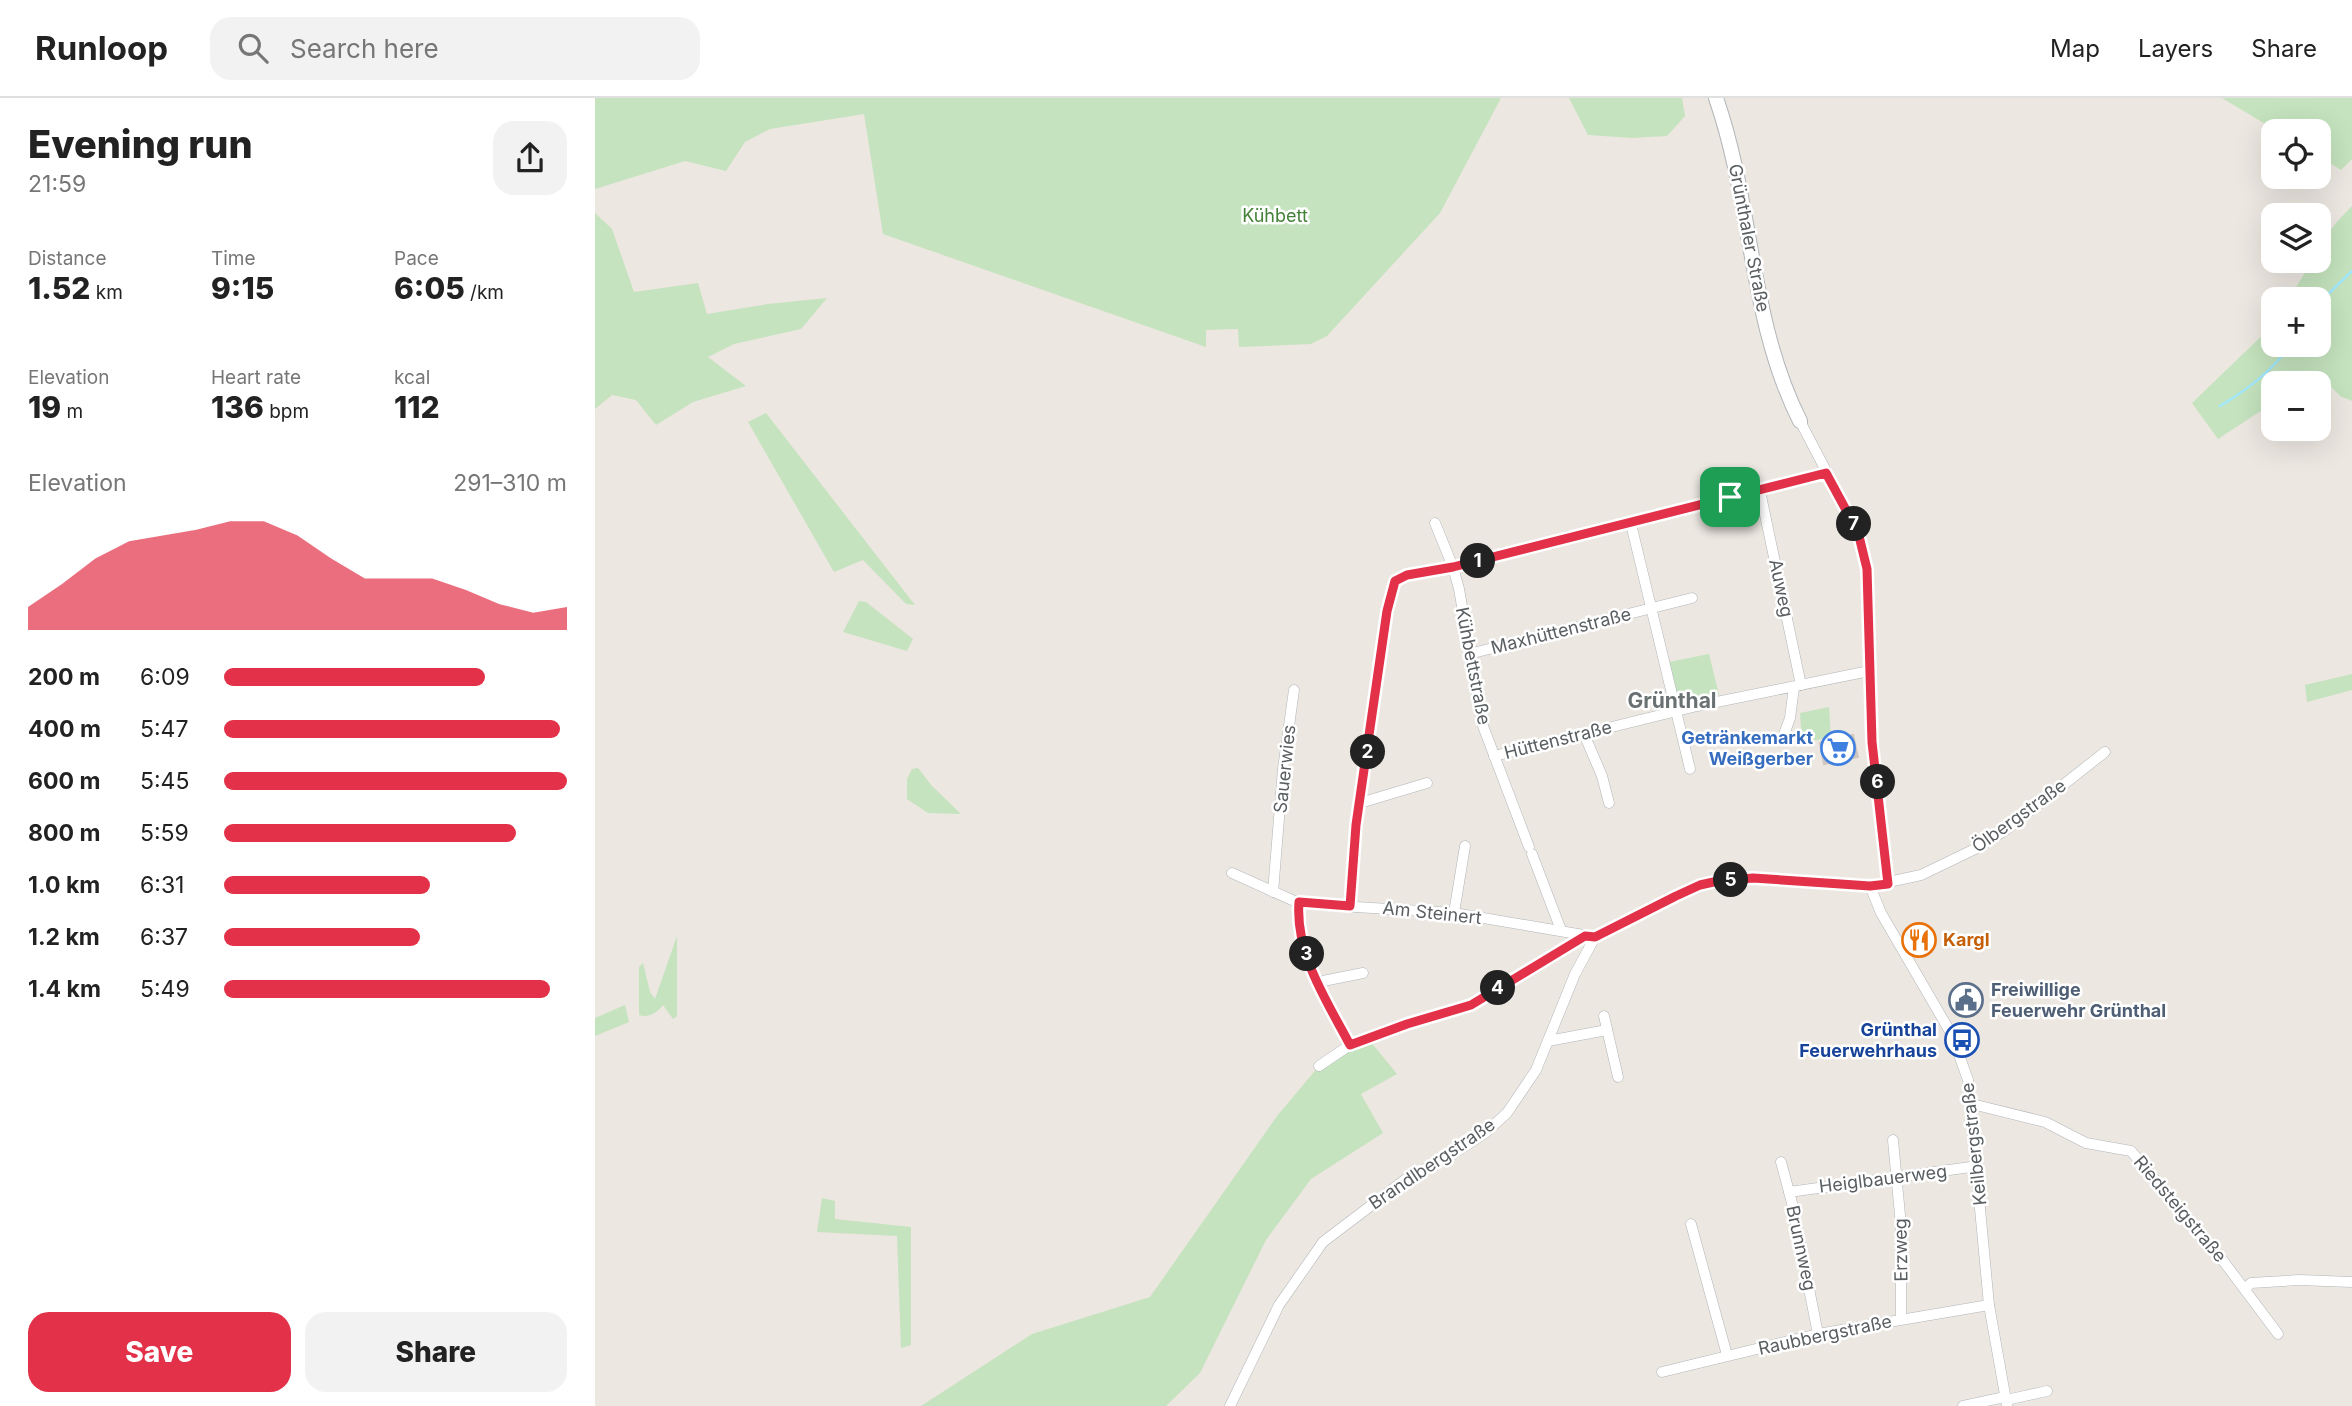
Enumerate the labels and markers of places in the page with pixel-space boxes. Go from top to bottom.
pin [1700,467,1760,527]
pin: 7 [1837,506,1871,542]
pin: 1 [1461,544,1495,578]
place label: Getränkemarkt Weißgerber [1681,727,1813,769]
supermarket icon: Getränkemarkt Weißgerber [1819,729,1857,767]
pin: 2 [1351,734,1385,770]
pin: 6 [1861,764,1895,800]
pin: 5 [1713,862,1749,898]
restaurant icon: Kargl [1900,921,1938,959]
place label: Kargl [1943,929,1990,950]
pin: 3 [1289,936,1325,972]
pin: 4 [1481,970,1515,1006]
place label: Freiwillige Feuerwehr Grünthal [1991,979,2166,1021]
public building icon: Freiwillige Feuerwehr Grünthal [1947,981,1985,1019]
place label: Grünthal Feuerwehrhaus [1799,1019,1937,1061]
bus stop icon: Grünthal Feuerwehrhaus [1943,1021,1981,1059]

